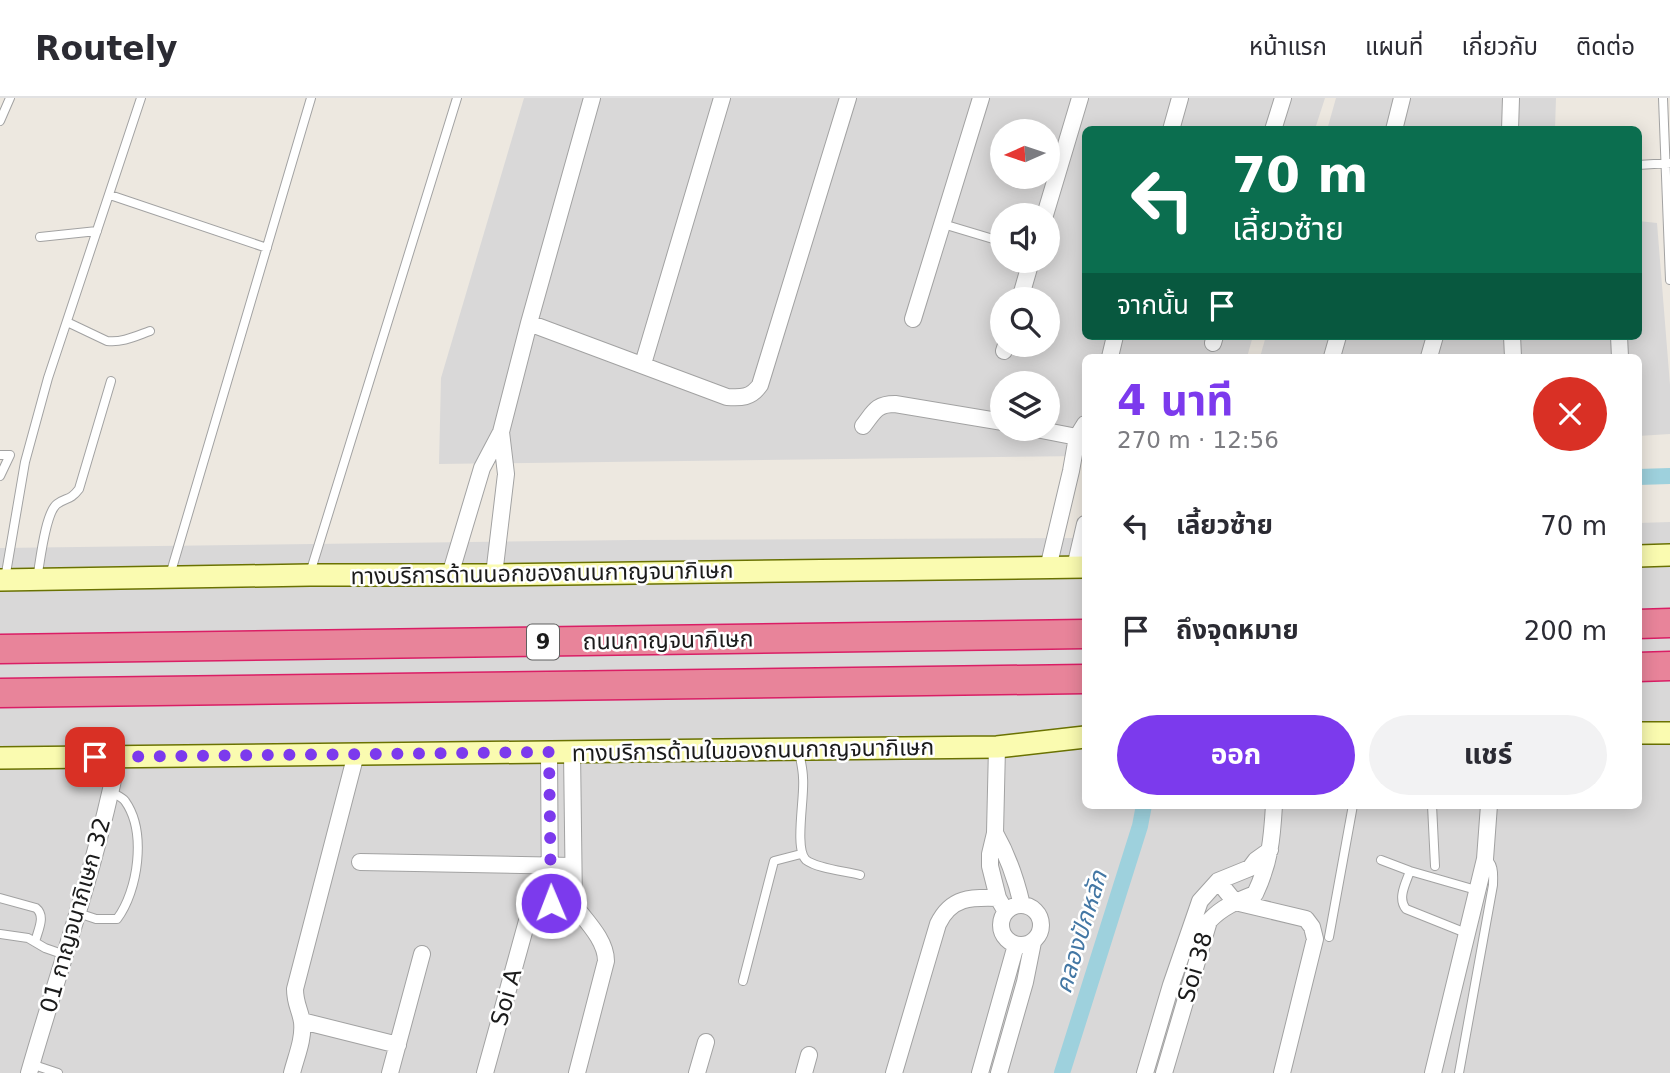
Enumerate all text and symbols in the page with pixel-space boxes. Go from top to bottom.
text: Routely [35,29,178,68]
text: หน้าแรก [1249,33,1327,61]
text: แผนที่ [1365,33,1423,61]
text: เกี่ยวกับ [1461,33,1538,61]
text: ติดต่อ [1576,33,1635,61]
north arrow [990,119,1060,189]
map controls [990,119,1060,441]
text: 70 m [1232,147,1368,204]
icon: left [1117,154,1208,245]
button: sound [990,203,1060,273]
text: เลี้ยวซ้าย [1232,210,1344,248]
button: search [990,287,1060,357]
icon: arrive [1203,287,1241,325]
text: จากนั้น [1117,290,1189,320]
button: layers [990,371,1060,441]
text: 4 นาที [1117,376,1233,425]
button: close [1533,377,1607,451]
text: 270 m · 12:56 [1117,427,1279,453]
icon: left [1117,507,1155,545]
text: เลี้ยวซ้าย [1176,510,1273,540]
text: 70 m [1540,511,1607,541]
street label: ทางบริการด้านนอกของถนนกาญจนาภิเษก [350,557,734,589]
icon: arrive [1117,612,1155,650]
text: ถึงจุดหมาย [1176,615,1299,645]
text: 200 m [1524,616,1607,646]
road number: 9 [527,624,559,660]
street label: ถนนกาญจนาภิเษก [582,626,754,654]
button: ออก [1117,715,1355,795]
button: แชร์ [1369,715,1607,795]
pin [65,727,125,787]
street label: ทางบริการด้านในของถนนกาญจนาภิเษก [572,734,934,766]
icon: arrive [76,738,114,776]
street label: 01 กาญจนาภิเษก 32 [35,814,115,1016]
position arrow [514,866,588,940]
water label: คลองปักหลัก [1049,866,1113,996]
street label: Soi 38 [1173,929,1217,1005]
street label: Soi A [485,965,527,1029]

